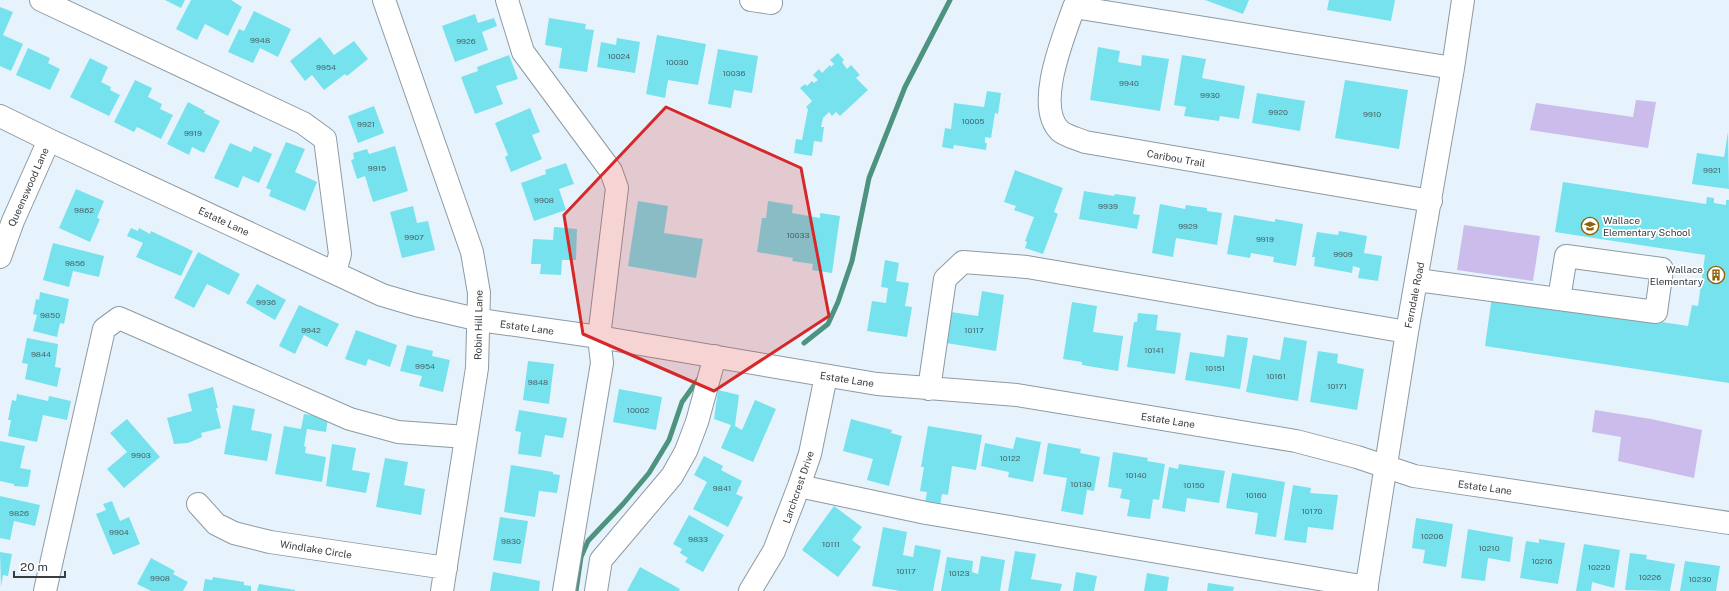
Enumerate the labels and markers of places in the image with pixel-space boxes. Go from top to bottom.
place label: Wallace Elementary School [1603,214,1691,238]
school or university icon: Wallace Elementary School [1580,216,1600,236]
place label: Wallace Elementary [1650,263,1704,287]
building icon: Wallace Elementary [1706,265,1726,285]

